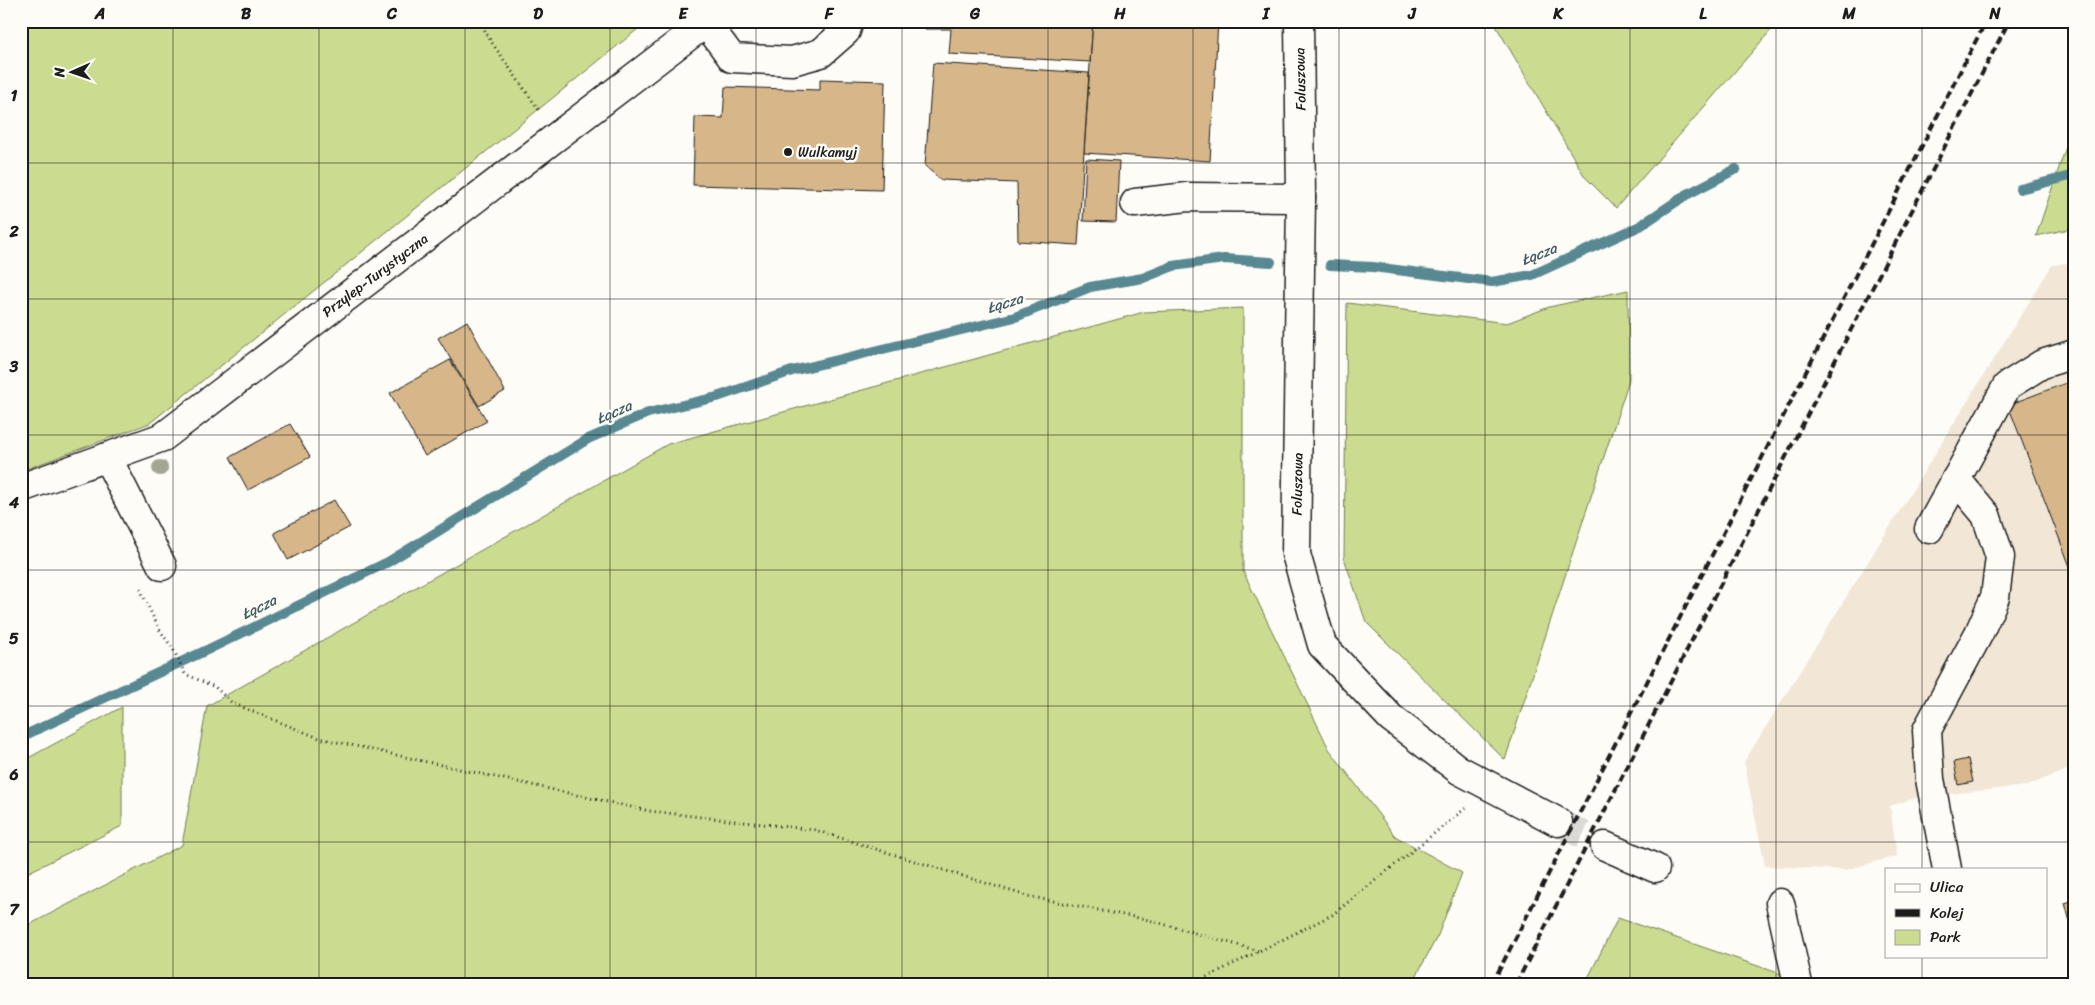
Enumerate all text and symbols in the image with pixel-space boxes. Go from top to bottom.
text: A [94,0,105,28]
text: B [241,0,252,28]
text: C [386,0,398,28]
text: D [533,0,543,28]
text: E [679,0,689,28]
text: F [824,0,835,28]
text: G [969,0,981,28]
text: H [1113,0,1126,28]
text: I [1262,0,1271,28]
text: J [1407,0,1417,28]
text: K [1552,0,1564,28]
text: L [1699,0,1707,28]
text: M [1841,0,1856,28]
text: N [1988,0,2001,28]
street label: Foluszowa [1287,47,1314,111]
north arrow [48,48,98,98]
text: N [47,67,72,79]
text: 1 [11,81,18,110]
place label: Wulkamyj [798,140,858,165]
marker: Wulkamyj [782,146,794,158]
text: 2 [8,217,19,246]
street label: Przylep-Turystyczna [317,227,434,324]
water label: Łącza [1517,235,1562,273]
water label: Łącza [984,285,1028,321]
text: 3 [9,352,19,381]
water label: Łącza [592,392,637,431]
street label: Foluszowa [1284,452,1311,516]
text: 4 [8,488,19,517]
water label: Łącza [237,587,282,627]
text: 5 [9,624,19,653]
text: 6 [8,760,19,789]
legend [1885,868,2048,958]
text: Ulica [1930,874,1964,900]
text: 7 [9,895,20,924]
text: Kolej [1930,900,1964,926]
text: Park [1930,924,1961,950]

